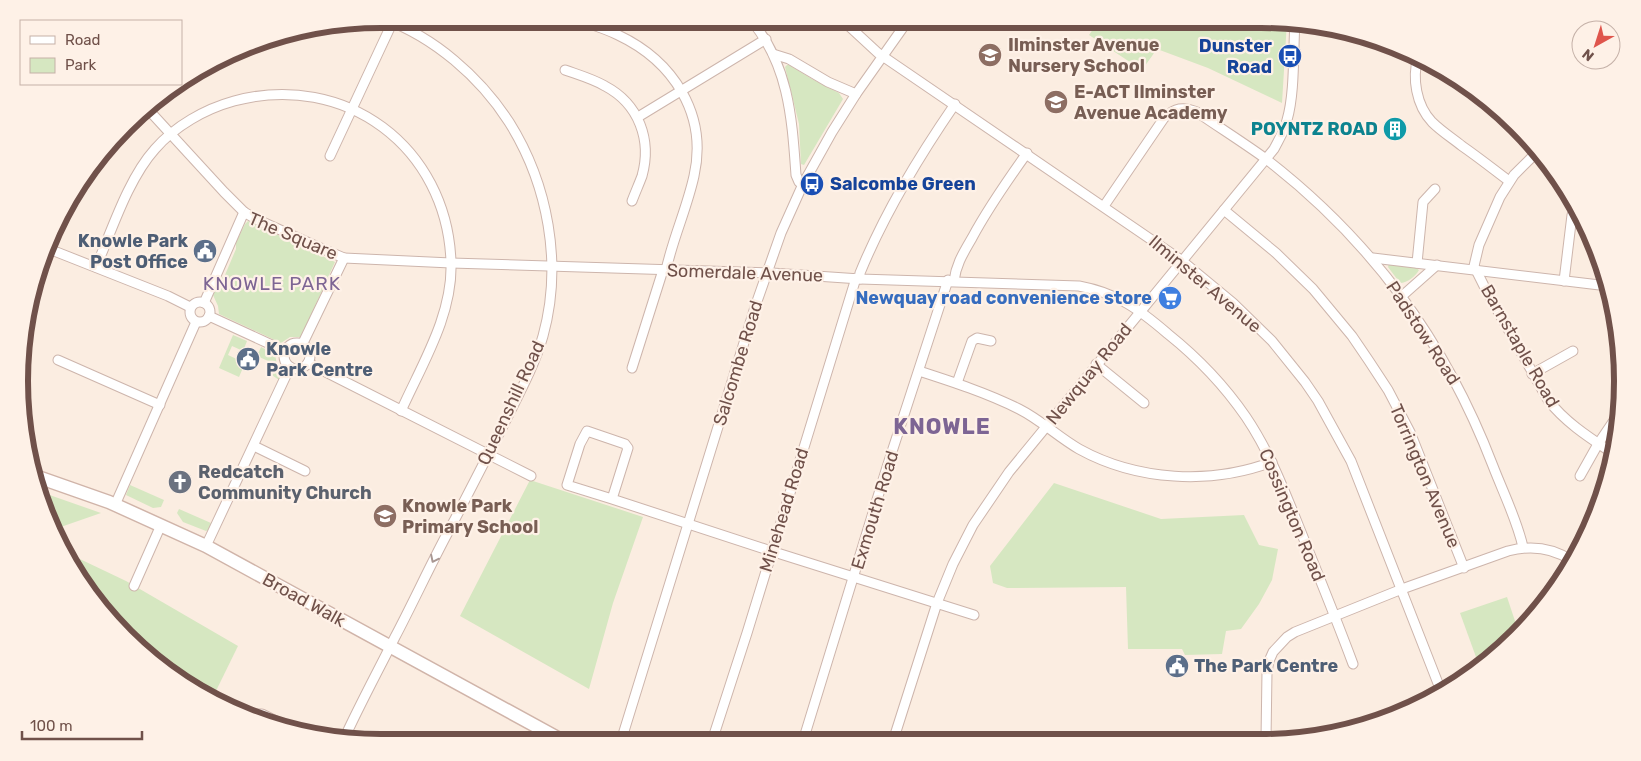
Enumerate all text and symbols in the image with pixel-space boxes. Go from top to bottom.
legend [20,20,182,85]
north arrow [1571,20,1621,70]
text: Road [65,31,101,49]
place label: Ilminster Avenue Nursery School [1008,34,1160,77]
place label: Dunster Road [1199,35,1272,78]
school or university icon: Ilminster Avenue Nursery School [977,42,1003,68]
bus stop icon: Dunster Road [1277,43,1303,69]
text: N [1579,45,1597,64]
text: Park [65,56,96,74]
place label: E-ACT Ilminster Avenue Academy [1074,81,1228,124]
school or university icon: E-ACT Ilminster Avenue Academy [1043,89,1069,115]
building icon: POYNTZ ROAD [1382,116,1408,142]
place label: POYNTZ ROAD [1251,118,1378,140]
bus stop icon: Salcombe Green [799,171,825,197]
place label: Salcombe Green [830,173,976,195]
street label: The Square [245,207,341,265]
place label: Knowle Park Post Office [78,230,188,273]
street label: Ilminster Avenue [1144,230,1266,338]
public building icon: Knowle Park Post Office [192,238,218,264]
street label: Somerdale Avenue [666,259,824,287]
district label: KNOWLE PARK [203,272,341,295]
street label: Padstow Road [1381,277,1465,389]
street label: Barnstaple Road [1476,281,1564,411]
supermarket icon: Newquay road convenience store [1157,285,1183,311]
place label: Newquay road convenience store [855,287,1152,309]
street label: Salcombe Road [709,298,767,428]
street label: Newquay Road [1041,319,1137,429]
street label: Queenshill Road [473,337,549,469]
place label: Knowle Park Centre [266,338,373,381]
public building icon: Knowle Park Centre [235,346,261,372]
street label: Torrington Avenue [1385,401,1465,551]
district label: KNOWLE [893,413,991,440]
street label: Minehead Road [755,445,813,575]
street label: Cossington Road [1254,445,1330,585]
street label: Exmouth Road [847,448,903,572]
place label: Redcatch Community Church [198,461,372,504]
church icon: Redcatch Community Church [167,469,193,495]
place label: Knowle Park Primary School [402,495,538,538]
school or university icon: Knowle Park Primary School [372,503,398,529]
one-way arrow [429,554,440,563]
street label: Broad Walk [259,568,350,632]
public building icon: The Park Centre [1164,653,1190,679]
place label: The Park Centre [1194,655,1339,677]
scale bar [22,708,142,740]
text: 100 m [30,717,72,735]

